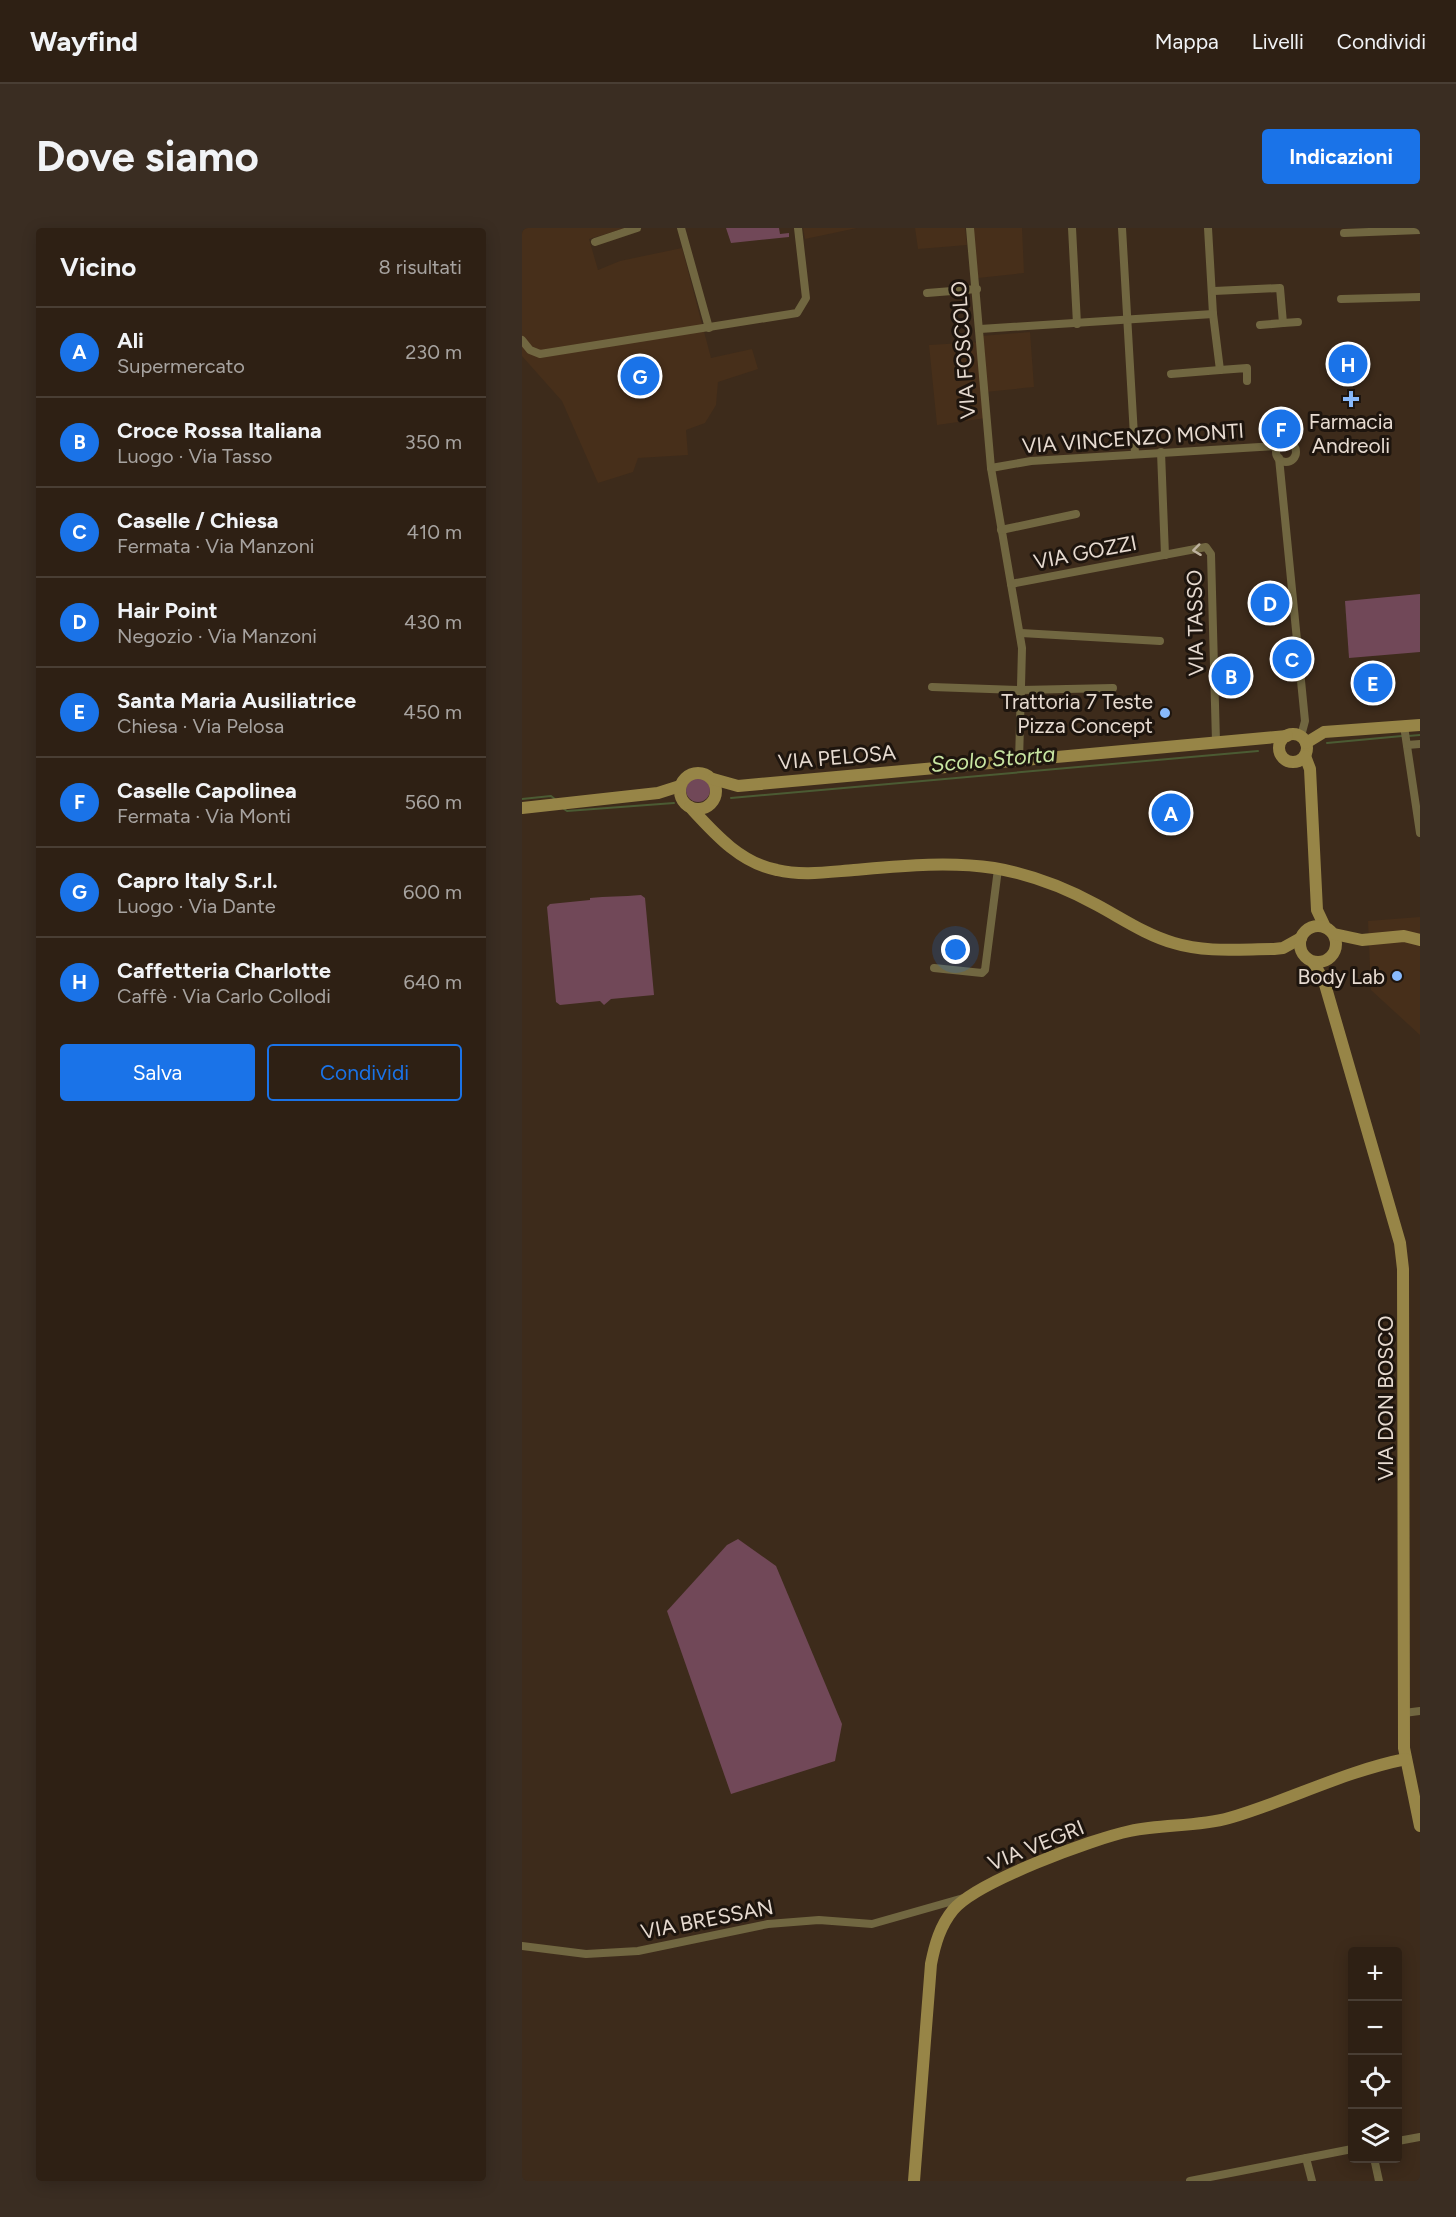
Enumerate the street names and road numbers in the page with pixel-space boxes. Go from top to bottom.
street label: VIA FOSCOLO [946,280,980,420]
street label: VIA VINCENZO MONTI [1021,418,1245,458]
street label: VIA GOZZI [1031,530,1139,574]
street label: VIA TASSO [1182,570,1208,676]
street label: VIA PELOSA [777,739,897,775]
street label: VIA DON BOSCO [1373,1315,1398,1481]
street label: VIA VEGRI [984,1814,1088,1876]
street label: VIA BRESSAN [639,1894,775,1944]

